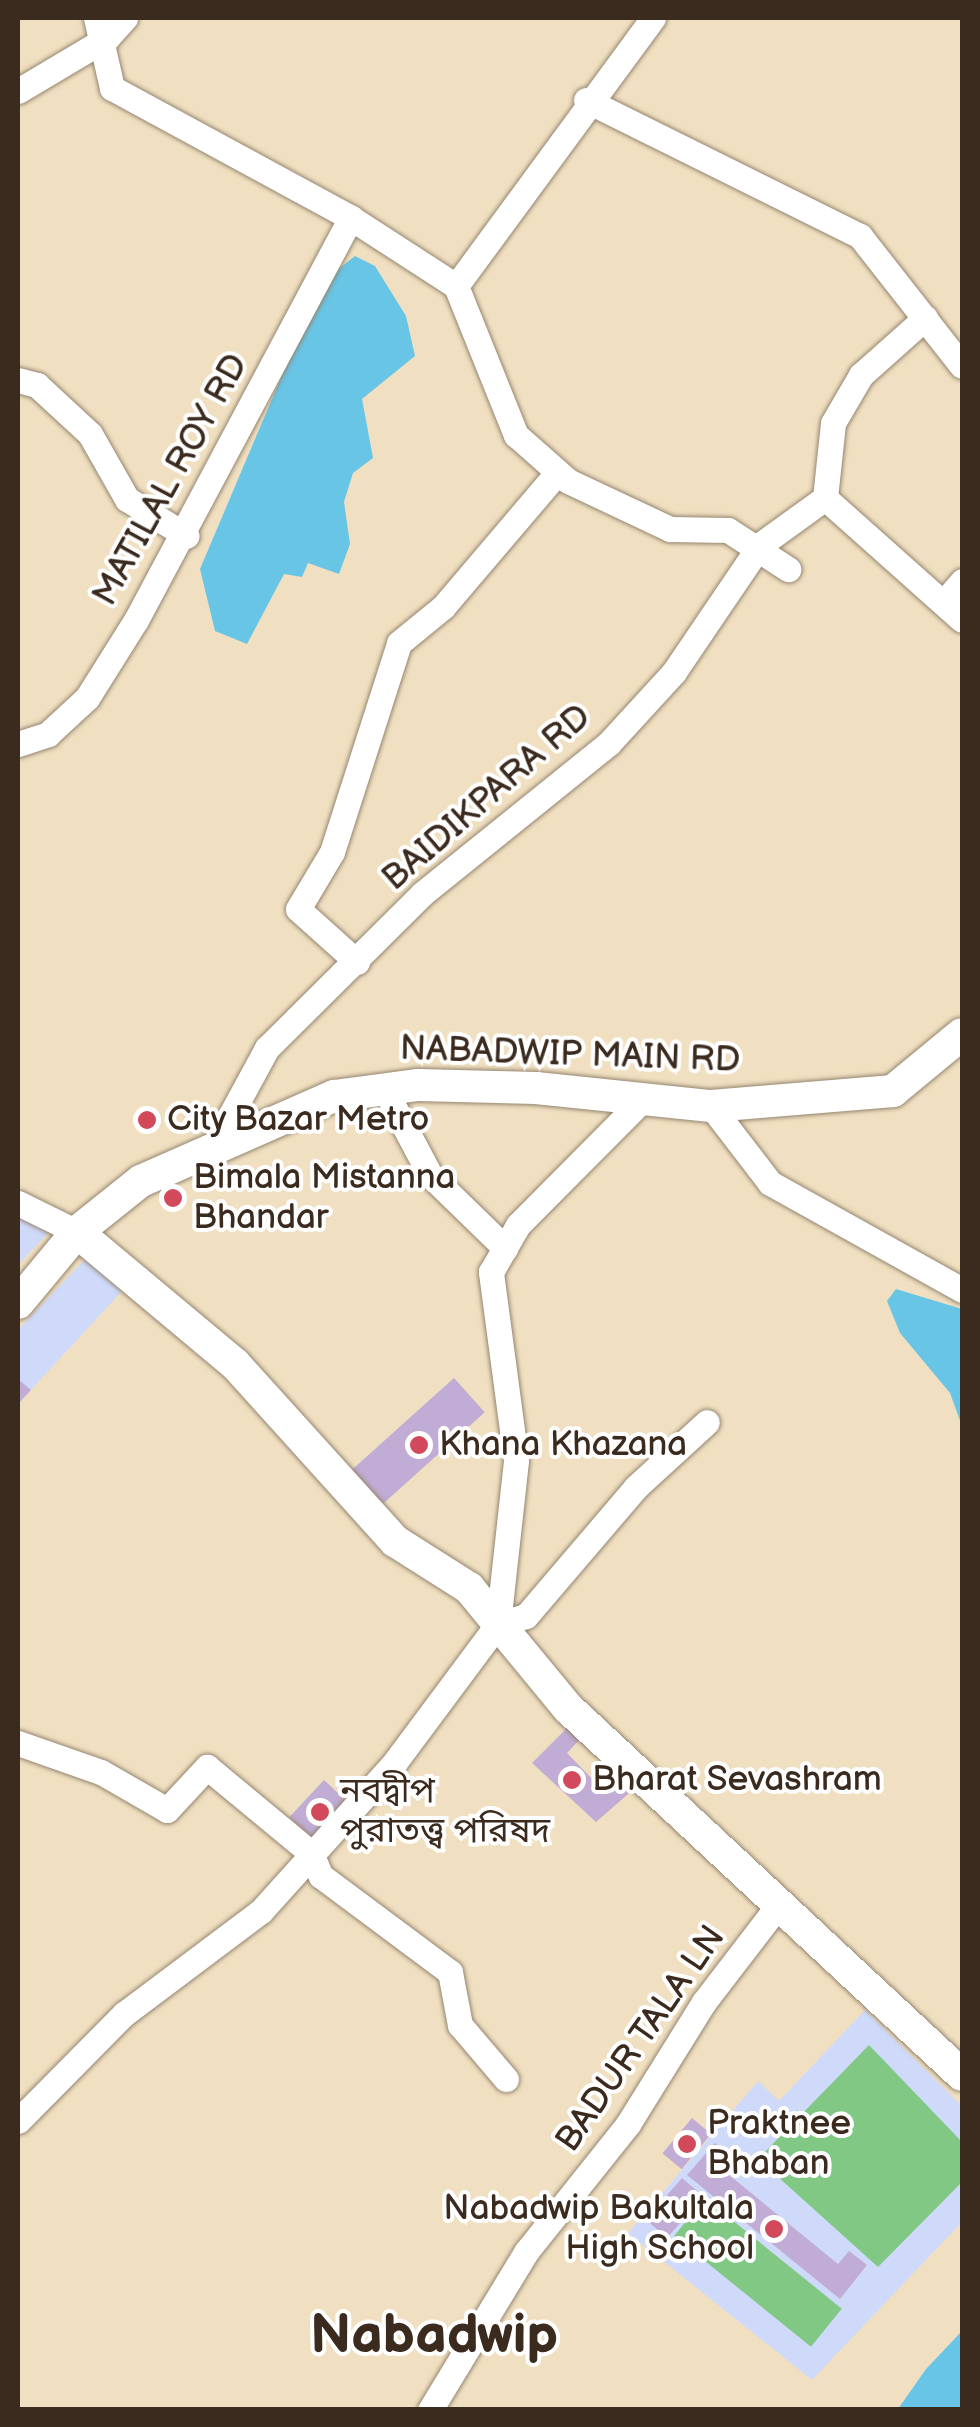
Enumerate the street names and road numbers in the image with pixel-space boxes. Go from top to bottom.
street label: MATILAL ROY RD [84,347,258,613]
street label: BAIDIKPARA RD [374,696,600,900]
street label: NABADWIP MAIN RD [399,1028,741,1082]
street label: BADUR TALA LN [547,1918,735,2160]

